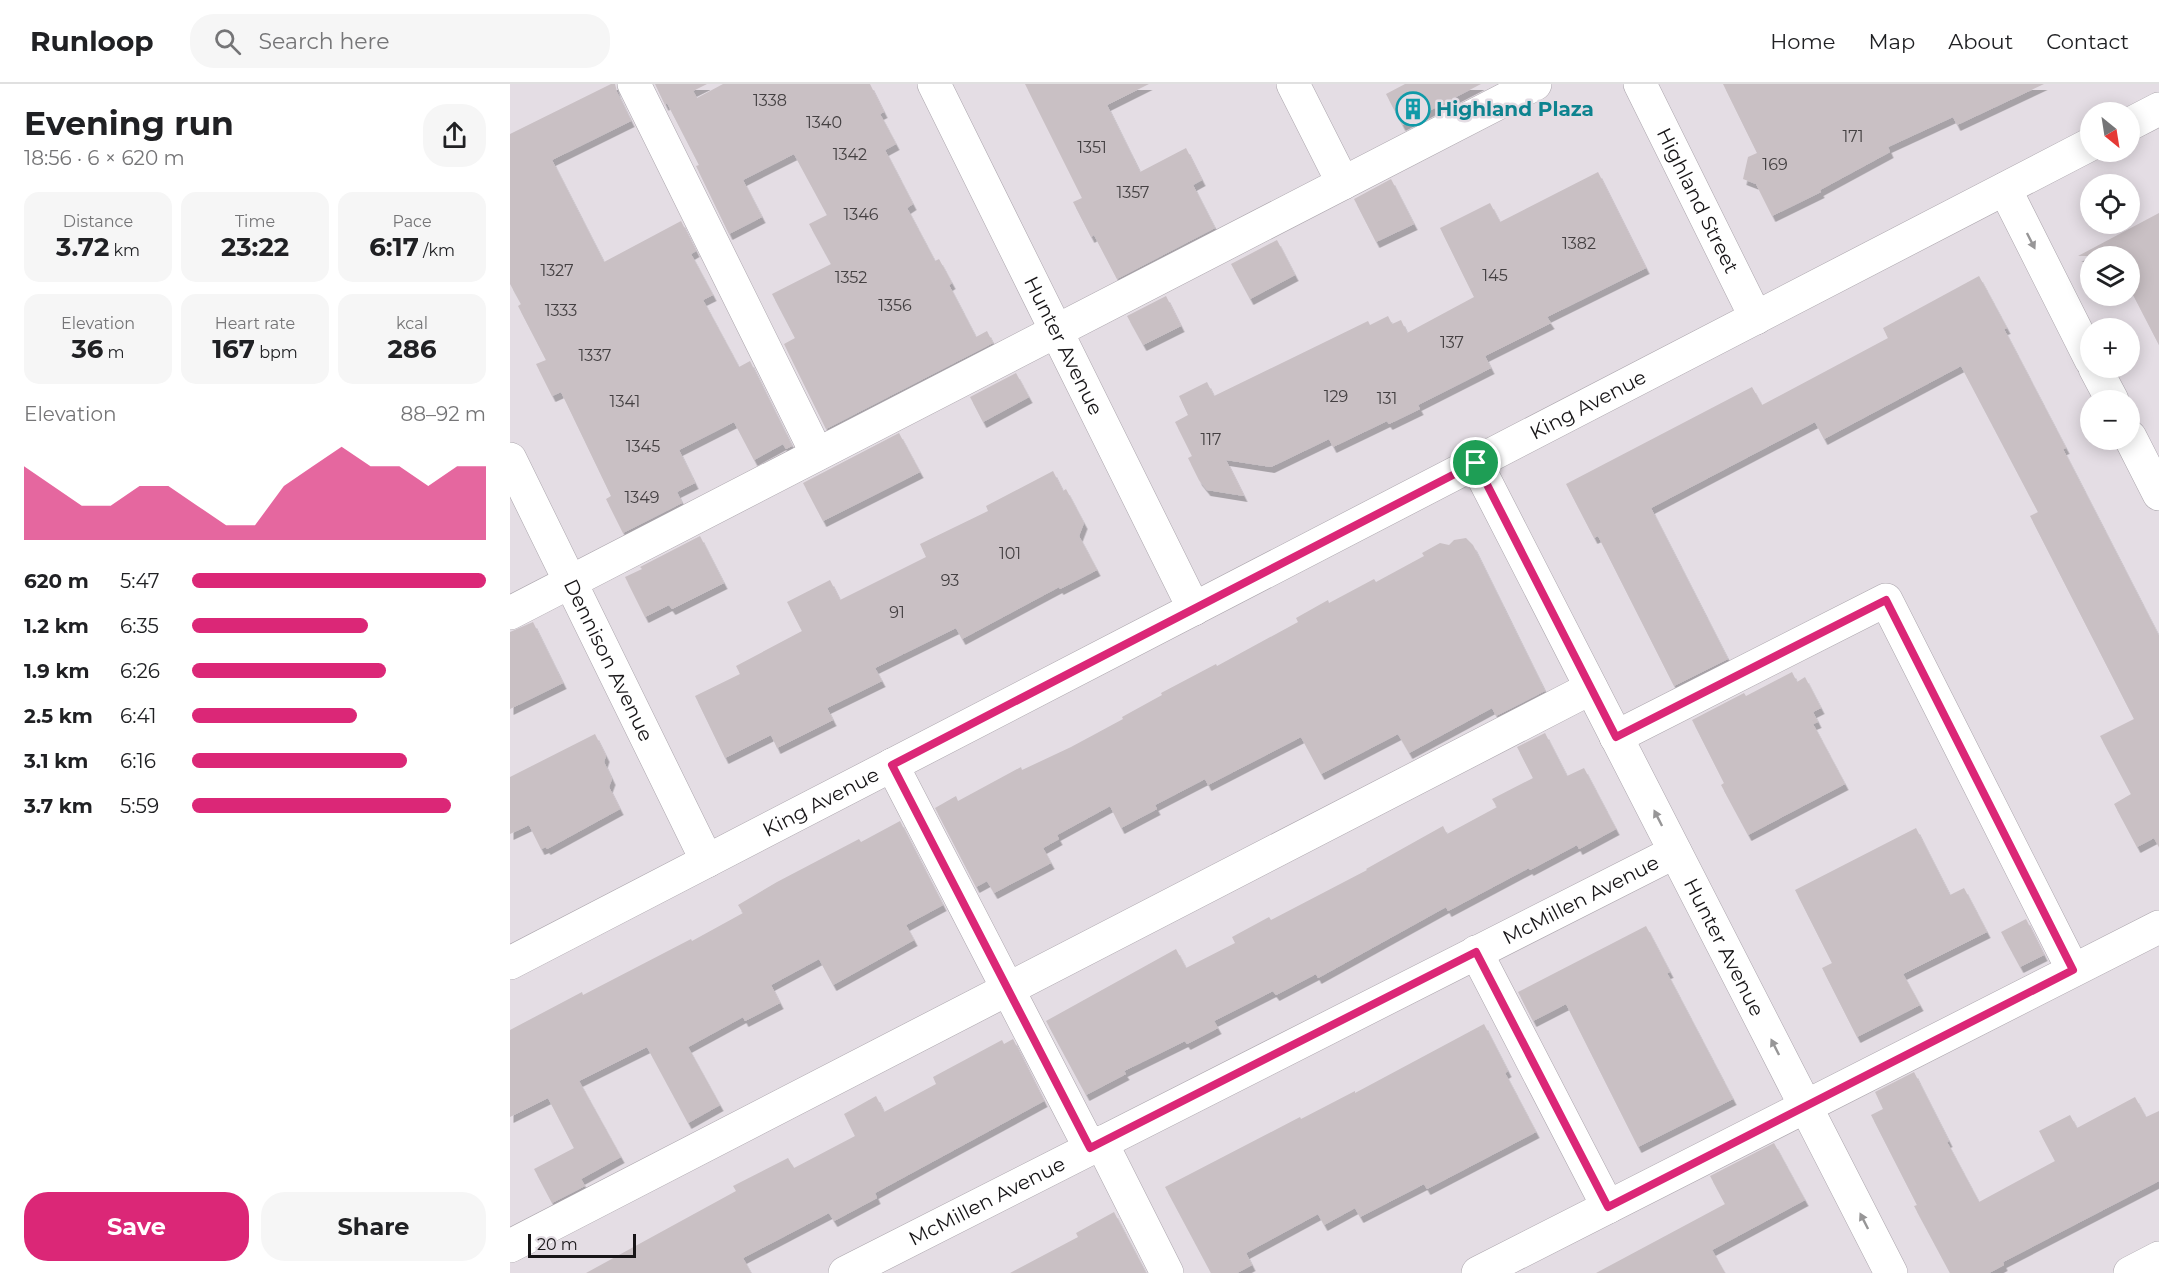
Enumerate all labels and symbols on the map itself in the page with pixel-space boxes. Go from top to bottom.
house number: 1338 [753,91,787,110]
building icon: Highland Plaza [1395,91,1431,127]
place label: Highland Plaza [1436,97,1594,121]
north arrow [2080,102,2140,162]
house number: 1340 [806,113,842,132]
street label: Highland Street [1652,124,1744,277]
house number: 171 [1842,127,1864,146]
house number: 1351 [1077,138,1107,157]
house number: 1342 [833,145,867,164]
house number: 169 [1762,155,1788,174]
house number: 1357 [1117,183,1149,202]
house number: 1346 [843,205,879,224]
one-way arrow [2026,233,2036,250]
house number: 1382 [1562,234,1596,253]
house number: 1327 [540,261,574,280]
house number: 145 [1482,266,1508,285]
house number: 1352 [835,268,867,287]
street label: Hunter Avenue [1019,272,1108,419]
house number: 1356 [878,296,912,315]
house number: 1333 [545,301,577,320]
house number: 137 [1440,333,1464,352]
house number: 1337 [579,346,611,365]
street label: King Avenue [1526,365,1650,445]
house number: 129 [1324,387,1348,406]
house number: 131 [1377,389,1397,408]
house number: 1341 [610,392,640,411]
house number: 117 [1201,430,1221,449]
house number: 1345 [626,437,660,456]
pin [1450,437,1501,488]
house number: 1349 [625,488,660,507]
house number: 101 [999,544,1021,563]
house number: 93 [941,571,959,590]
street label: Dennison Avenue [559,575,658,745]
house number: 91 [889,603,905,622]
street label: King Avenue [759,762,883,842]
one-way arrow [1653,809,1662,826]
street label: McMillen Avenue [1499,850,1663,949]
street label: Hunter Avenue [1679,874,1769,1020]
one-way arrow [1770,1039,1780,1056]
street label: McMillen Avenue [905,1151,1069,1251]
one-way arrow [1859,1212,1869,1229]
scale bar [528,1231,636,1258]

